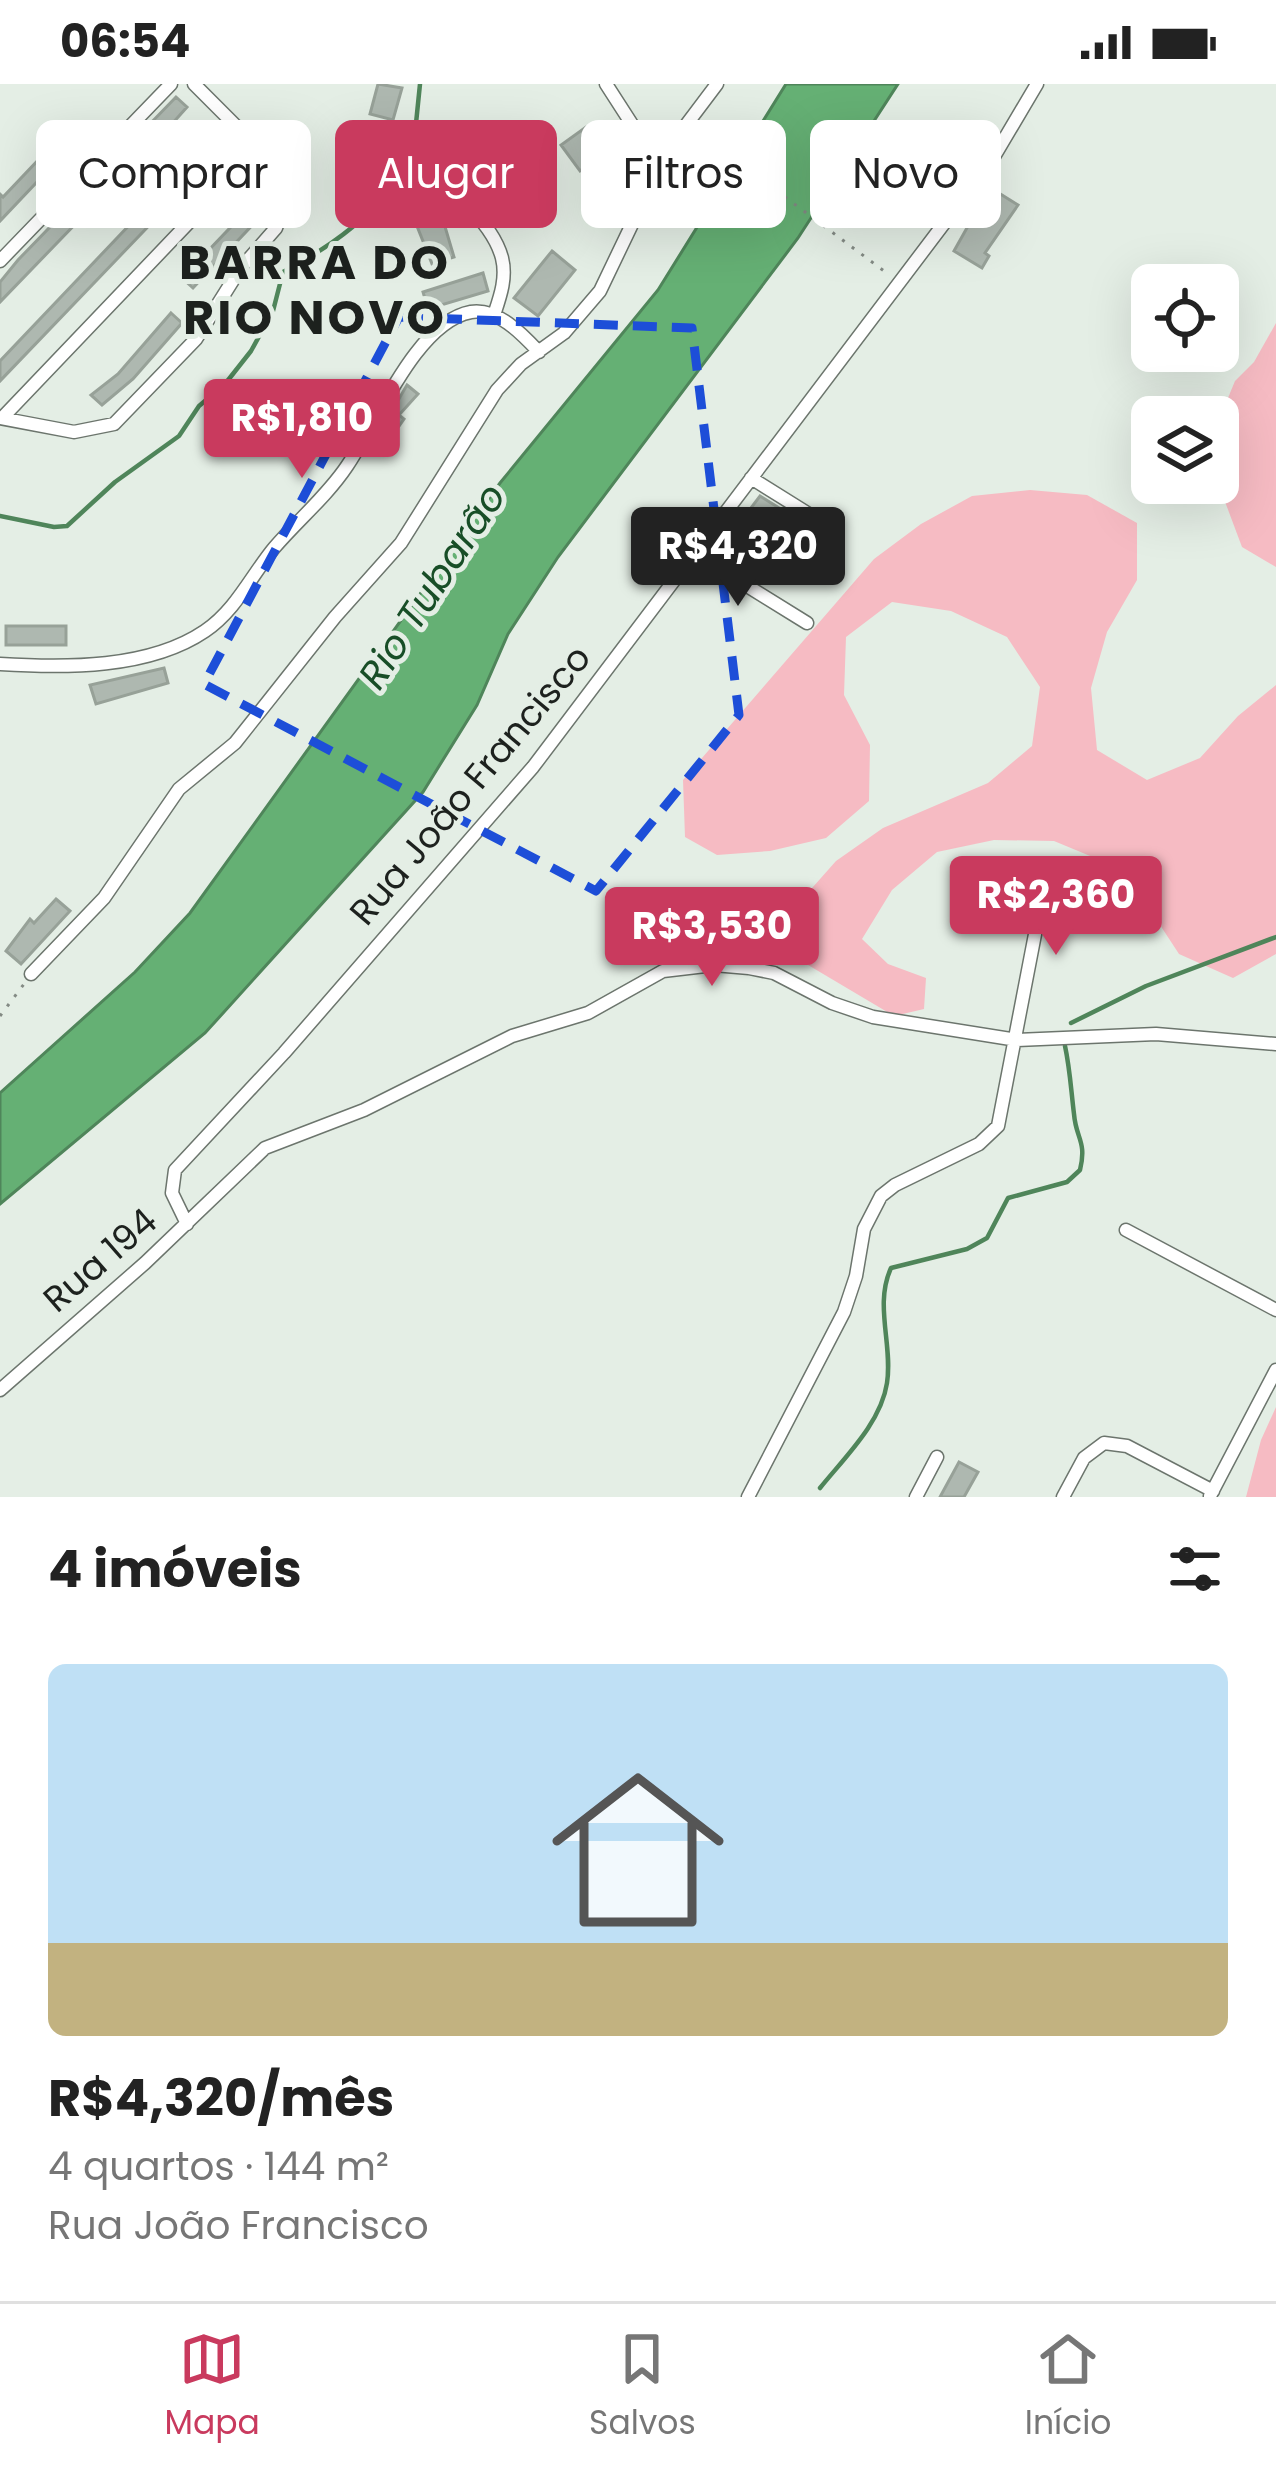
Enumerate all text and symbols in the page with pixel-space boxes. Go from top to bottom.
text: 06:54 [60,10,191,73]
chip: Comprar [36,120,311,228]
chip: Alugar [335,120,557,228]
chip: Filtros [581,120,786,228]
chip: Novo [810,120,1001,228]
district label: BARRA DO RIO NOVO [179,229,451,351]
map controls [1131,264,1239,504]
button: locate [1131,264,1239,372]
pin: R$1,810 [191,379,413,481]
text: R$1,810 [231,390,373,445]
button: layers [1131,396,1239,504]
water label: Rio Tubarão [345,473,519,699]
pin: R$4,320 [627,507,849,609]
text: R$4,320 [658,518,818,573]
street label: Rua João Francisco [338,634,602,936]
pin: R$2,360 [945,856,1167,958]
text: R$2,360 [977,867,1135,922]
pin: R$3,530 [601,887,823,989]
text: R$3,530 [632,898,792,953]
street label: Rua 194 [32,1196,168,1324]
text: 4 imóveis [48,1533,302,1605]
icon: filters [1162,1536,1228,1602]
icon: home [530,1742,746,1958]
text: R$4,320/mês [48,2062,394,2134]
text: 4 quartos · 144 m² [48,2139,389,2194]
text: Rua João Francisco [48,2198,429,2253]
tab: Mapa [165,2326,260,2448]
tab: Salvos [589,2326,696,2448]
tab: Início [1025,2326,1111,2448]

